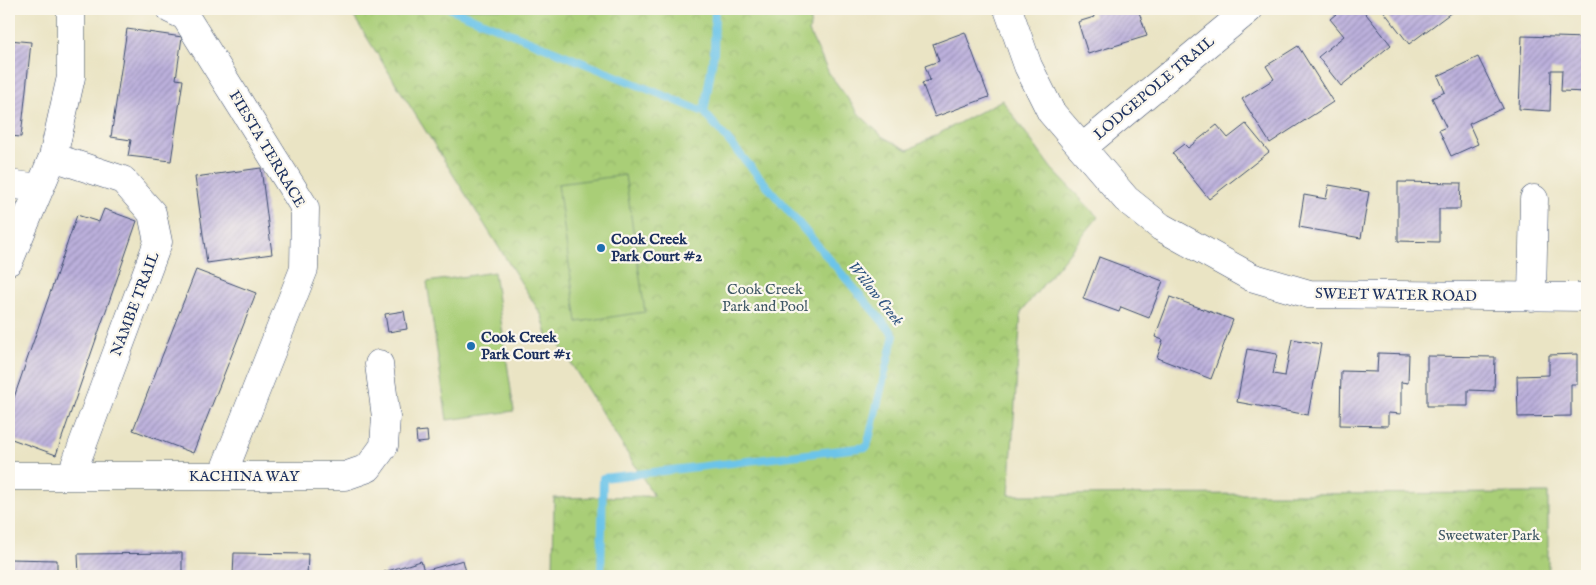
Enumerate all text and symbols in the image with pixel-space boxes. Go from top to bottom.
street label: LODGEPOLE TRAIL [1090,32,1219,144]
street label: FIESTA TERRACE [225,87,309,211]
place label: Cook Creek Park Court #2 [611,230,702,266]
marker: Cook Creek Park Court #2 [595,242,607,254]
street label: NAMBE TRAIL [106,249,164,359]
water label: Willow Creek [843,258,907,331]
park label: Cook Creek Park and Pool [722,280,809,316]
street label: SWEET WATER ROAD [1315,284,1477,306]
place label: Cook Creek Park Court #1 [481,328,571,364]
marker: Cook Creek Park Court #1 [465,340,477,352]
street label: KACHINA WAY [189,467,300,486]
park label: Sweetwater Park [1438,526,1541,545]

